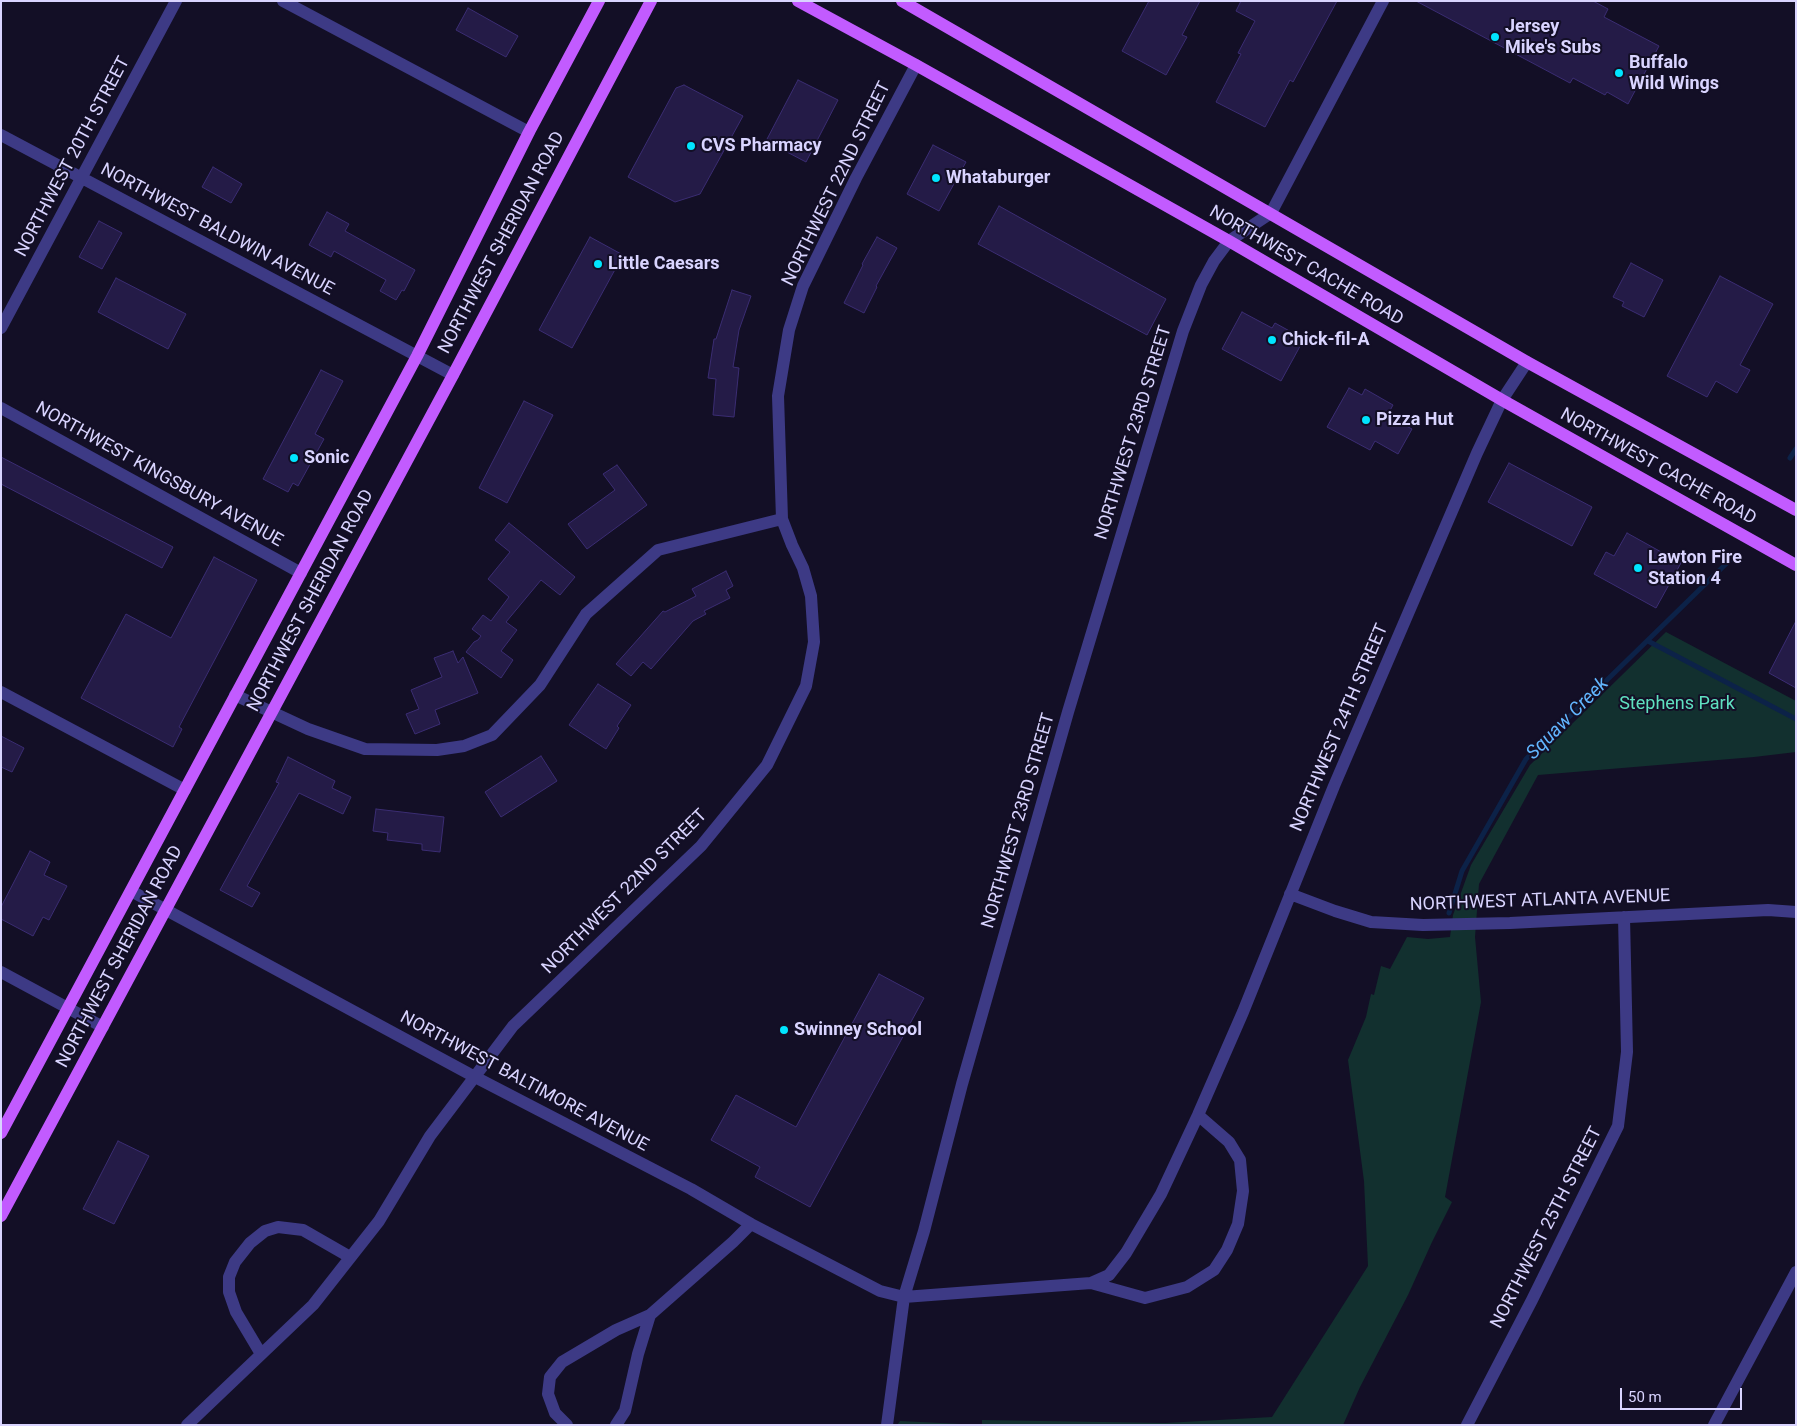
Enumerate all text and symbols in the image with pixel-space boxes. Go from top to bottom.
place label: Jersey Mike's Subs [1505,16,1601,58]
marker: Jersey Mike's Subs [1489,31,1501,43]
place label: Buffalo Wild Wings [1629,52,1719,94]
street label: NORTHWEST 20TH STREET [11,53,135,261]
marker: Buffalo Wild Wings [1613,67,1625,79]
street label: NORTHWEST 22ND STREET [778,78,896,290]
street label: NORTHWEST SHERIDAN ROAD [434,128,570,358]
place label: CVS Pharmacy [701,135,822,157]
marker: CVS Pharmacy [685,140,697,152]
street label: NORTHWEST BALDWIN AVENUE [97,159,337,301]
place label: Whataburger [946,167,1050,189]
marker: Whataburger [930,172,942,184]
street label: NORTHWEST CACHE ROAD [1205,201,1407,331]
place label: Little Caesars [608,253,719,275]
marker: Little Caesars [592,258,604,270]
street label: NORTHWEST 23RD STREET [1091,323,1177,543]
place label: Chick-fil-A [1282,329,1370,351]
marker: Chick-fil-A [1266,334,1278,346]
street label: NORTHWEST KINGSBURY AVENUE [32,398,286,552]
street label: NORTHWEST CACHE ROAD [1556,404,1760,530]
place label: Pizza Hut [1376,409,1454,431]
marker: Pizza Hut [1360,414,1372,426]
place label: Sonic [304,447,349,469]
marker: Sonic [288,452,300,464]
street label: NORTHWEST SHERIDAN ROAD [243,486,379,716]
place label: Lawton Fire Station 4 [1648,547,1742,590]
marker: Lawton Fire Station 4 [1632,562,1644,574]
street label: NORTHWEST 24TH STREET [1286,621,1394,835]
water label: Squaw Creek [1522,673,1614,765]
park label: Stephens Park [1619,693,1735,715]
street label: NORTHWEST 23RD STREET [978,711,1060,931]
street label: NORTHWEST 22ND STREET [538,805,712,979]
street label: NORTHWEST SHERIDAN ROAD [52,842,188,1072]
street label: NORTHWEST ATLANTA AVENUE [1409,886,1671,916]
street label: NORTHWEST BALTIMORE AVENUE [396,1007,652,1157]
place label: Swinney School [794,1019,922,1041]
marker: Swinney School [778,1024,790,1036]
street label: NORTHWEST 25TH STREET [1487,1124,1607,1332]
scale bar [1622,1378,1744,1410]
text: 50 m [1628,1388,1662,1406]

